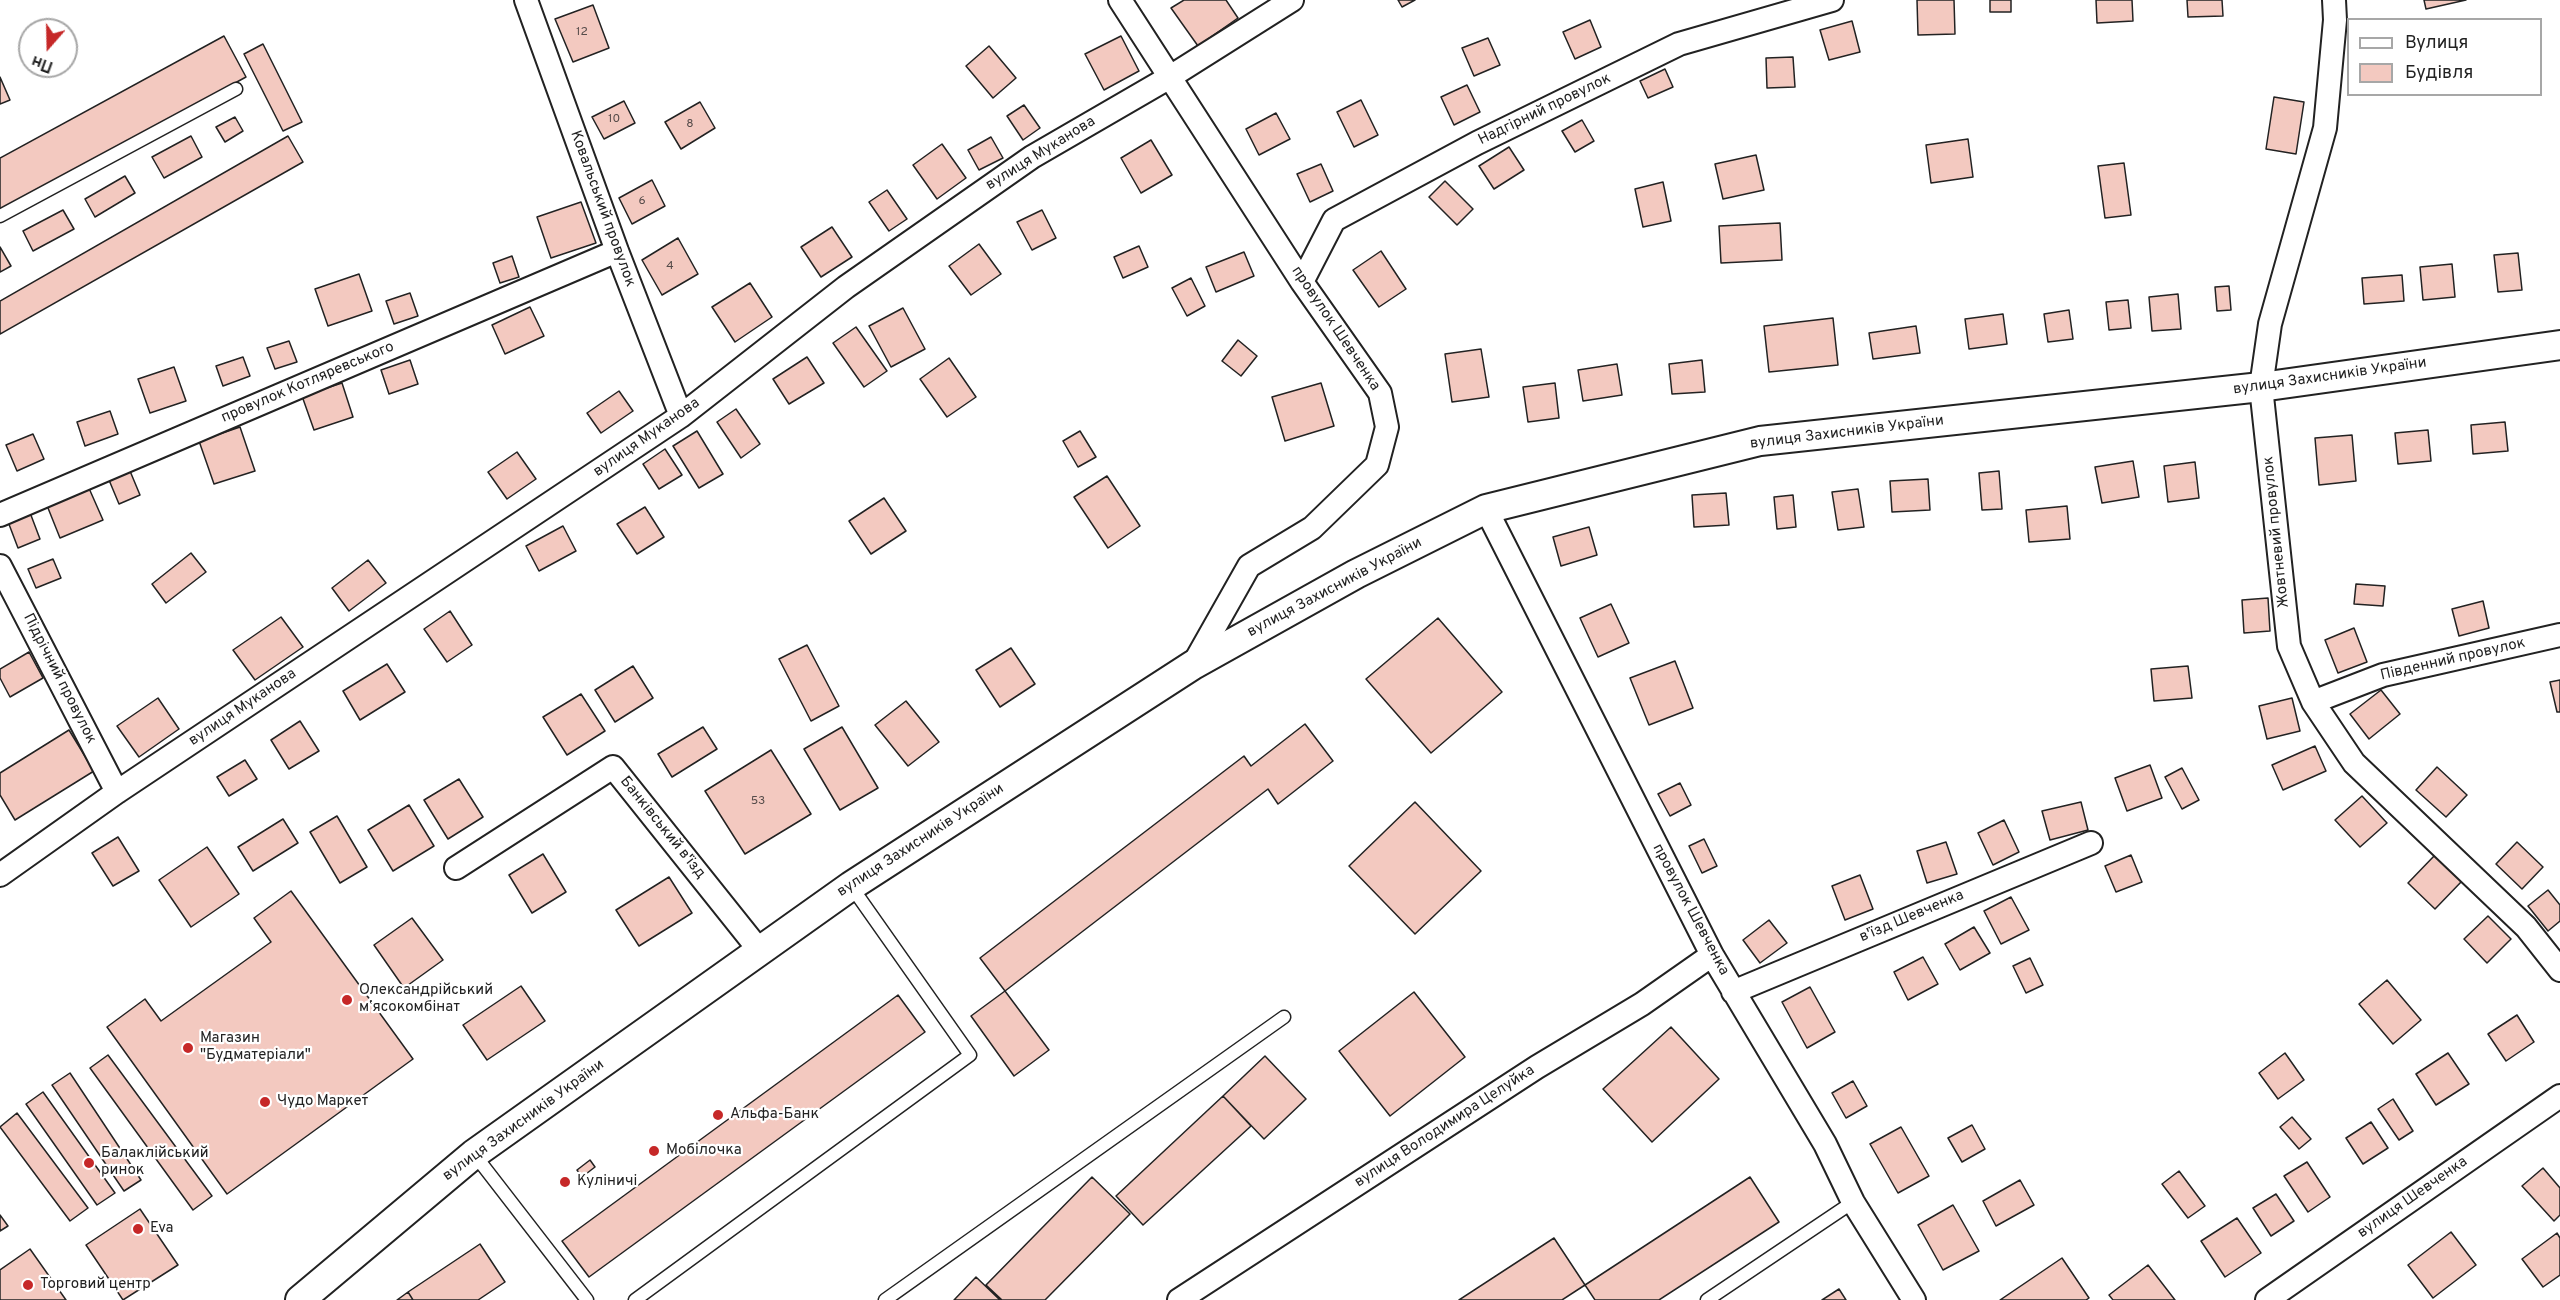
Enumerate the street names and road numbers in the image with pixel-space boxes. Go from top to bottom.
street label: Надгірний провулок [1476,70,1614,150]
street label: вулиця Муканова [983,113,1099,195]
street label: Ковальський провулок [565,128,639,290]
street label: провулок Шевченка [1287,263,1383,395]
street label: провулок Котляревського [219,338,397,428]
street label: вулиця Захисників України [2232,355,2428,399]
street label: вулиця Муканова [590,395,704,481]
street label: вулиця Захисників України [1749,412,1945,454]
street label: Жовтневий провулок [2260,455,2294,609]
street label: вулиця Захисників України [1245,534,1425,642]
street label: Підрічний провулок [18,611,100,747]
street label: Південний провулок [2379,635,2527,685]
street label: вулиця Муканова [186,665,300,751]
street label: Банківський в'їзд [615,773,709,883]
street label: вулиця Захисників України [834,780,1008,902]
street label: провулок Шевченка [1648,841,1732,979]
street label: в'їзд Шевченка [1857,887,1967,947]
street label: вулиця Захисників України [440,1056,608,1186]
street label: вулиця Володимира Целуйка [1352,1062,1538,1192]
street label: вулиця Шевченка [2355,1153,2471,1243]

